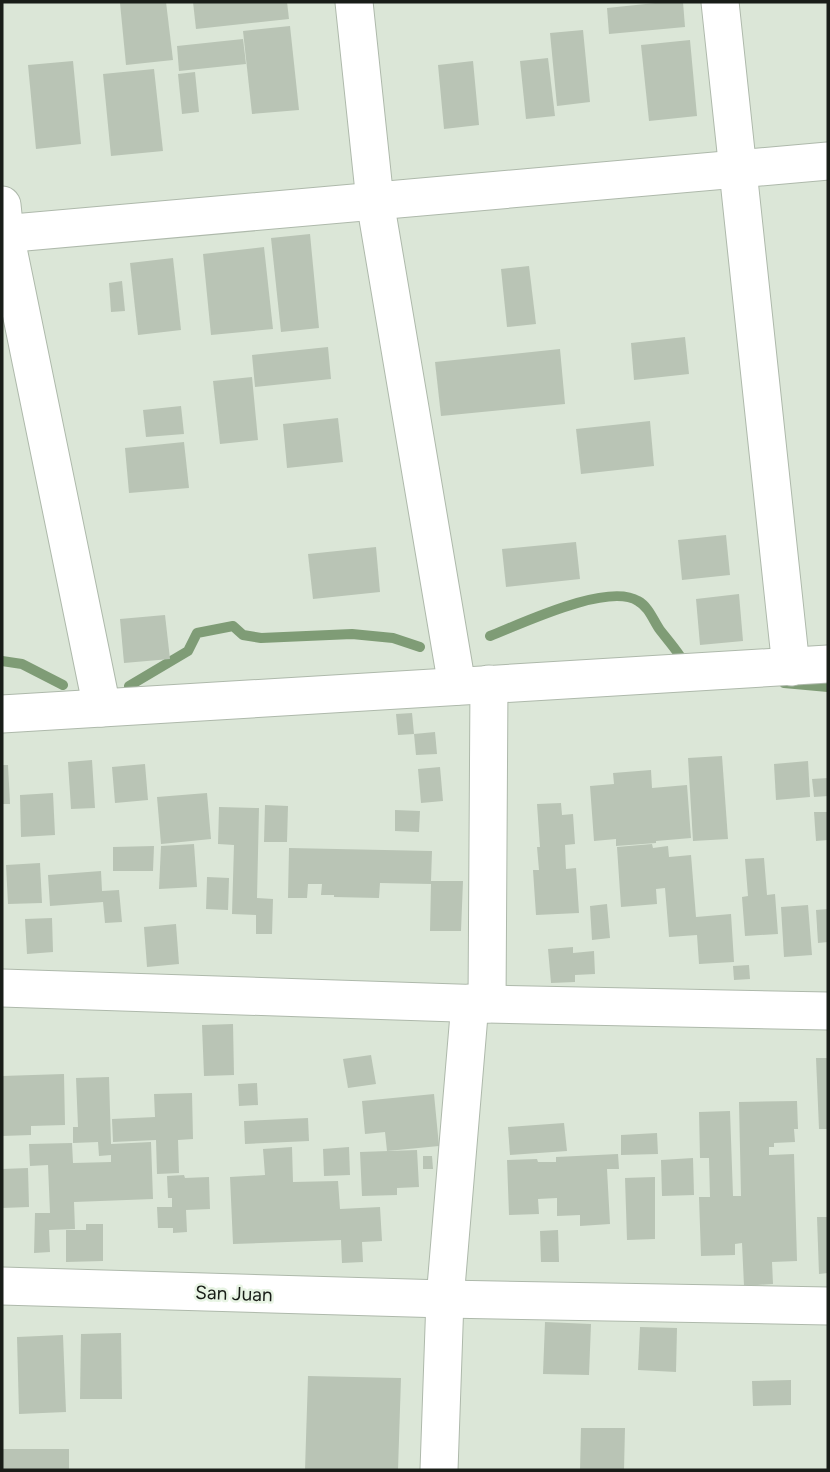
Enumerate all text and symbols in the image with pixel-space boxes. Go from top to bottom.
street label: San Juan [195,1281,273,1306]

